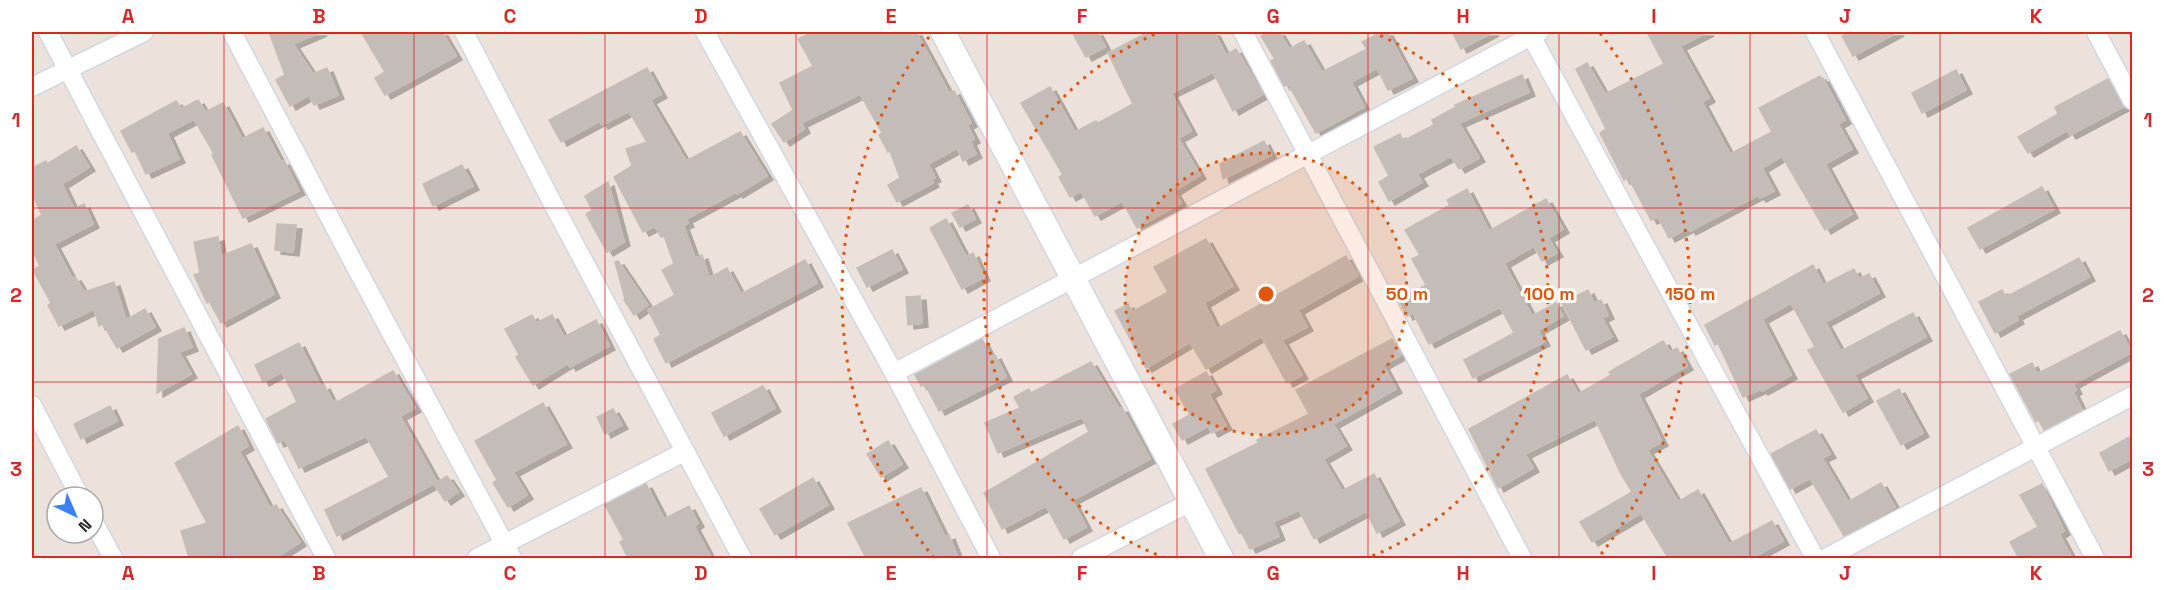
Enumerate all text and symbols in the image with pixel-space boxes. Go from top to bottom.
text: A [122,3,135,29]
text: B [312,3,326,29]
text: C [504,3,517,29]
text: D [694,3,708,29]
text: E [885,3,897,29]
text: F [1077,3,1088,29]
text: G [1266,3,1280,29]
text: H [1456,3,1470,29]
text: I [1651,3,1657,29]
text: J [1839,3,1851,29]
text: K [2030,3,2043,29]
text: 1 [11,107,21,133]
text: 1 [2143,107,2153,133]
text: 2 [10,282,22,308]
text: 50 m [1386,282,1428,305]
text: 100 m [1523,282,1575,305]
text: 150 m [1665,282,1715,305]
text: 2 [2142,282,2154,308]
centre of rings [1256,284,1276,304]
text: 3 [10,456,22,482]
text: 3 [2142,456,2154,482]
north arrow [45,485,105,545]
text: N [74,514,96,537]
text: A [122,560,135,586]
text: B [312,560,326,586]
text: C [504,560,517,586]
text: D [694,560,708,586]
text: E [885,560,897,586]
text: F [1077,560,1088,586]
text: G [1266,560,1280,586]
text: H [1456,560,1470,586]
text: I [1651,560,1657,586]
text: J [1839,560,1851,586]
text: K [2030,560,2043,586]

